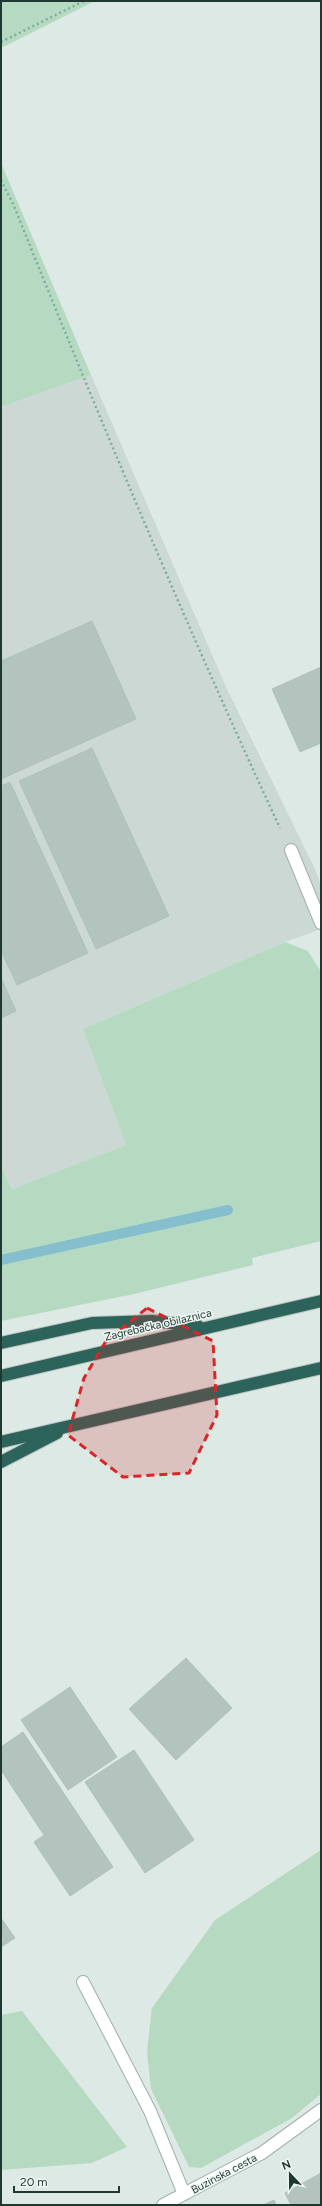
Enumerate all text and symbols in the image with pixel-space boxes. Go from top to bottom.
street label: Zagrebačka obilaznica [103,1306,213,1344]
street label: Buzinska cesta [189,2151,259,2197]
north arrow [270,2154,310,2194]
text: N [280,2158,293,2173]
scale bar [14,2168,119,2194]
text: 20 m [20,2175,48,2189]

